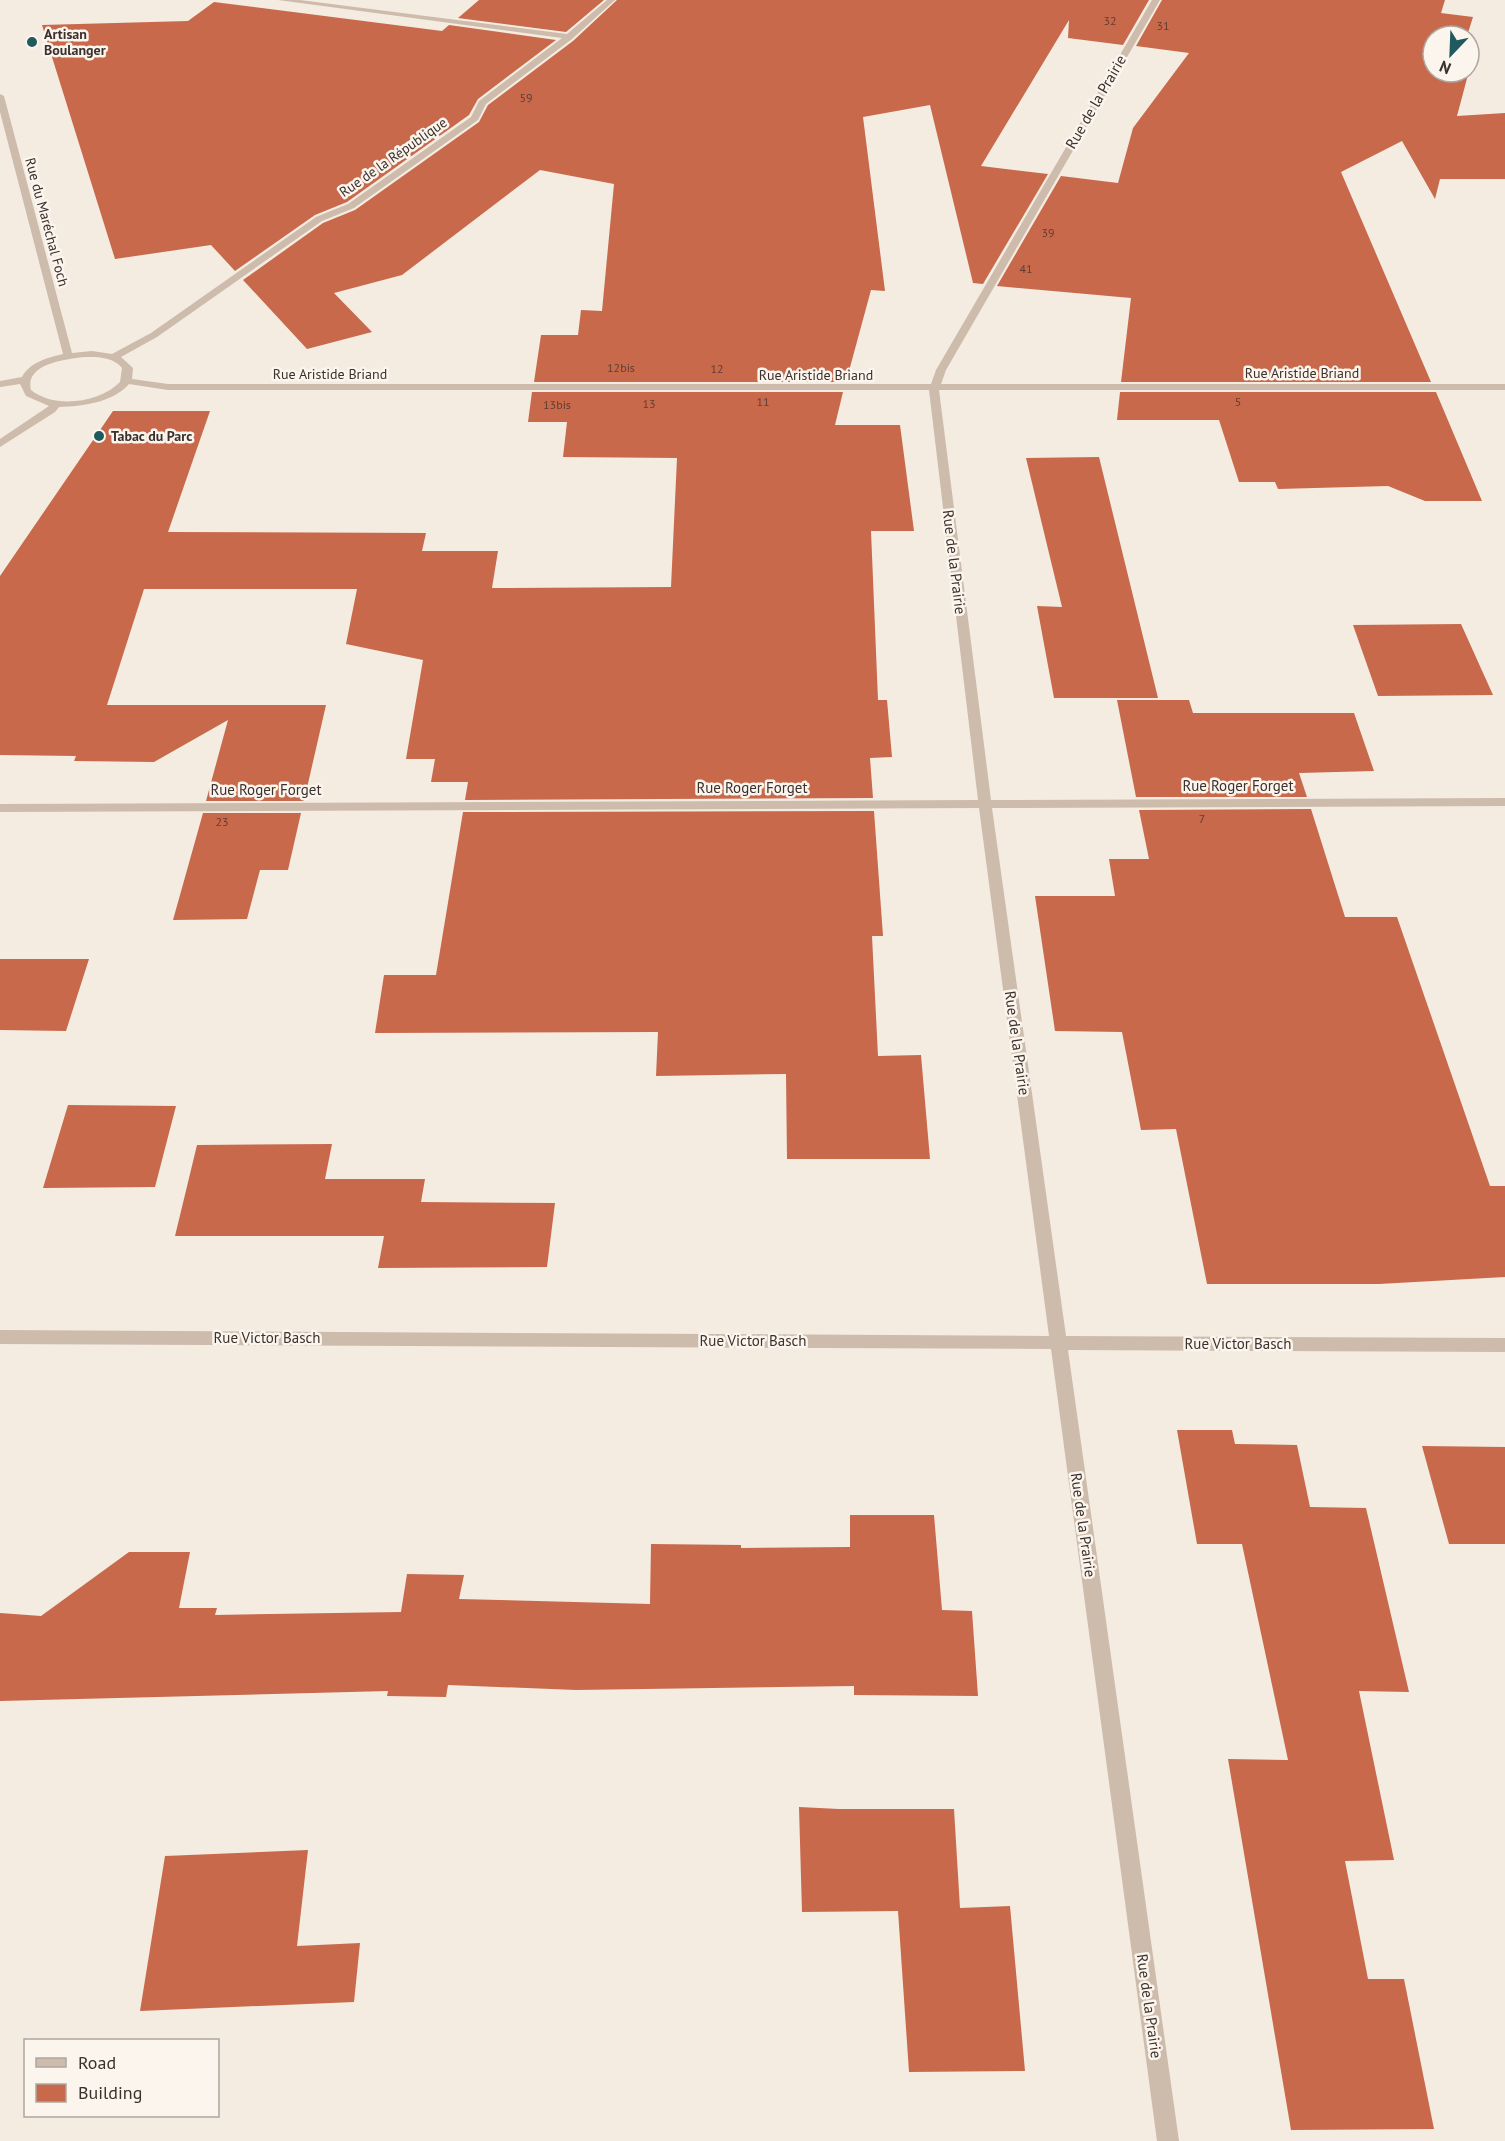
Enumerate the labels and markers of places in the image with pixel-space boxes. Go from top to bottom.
place label: Artisan Boulanger [44,25,106,59]
marker: Artisan Boulanger [25,35,39,49]
place label: Tabac du Parc [111,427,192,445]
marker: Tabac du Parc [92,429,106,443]

